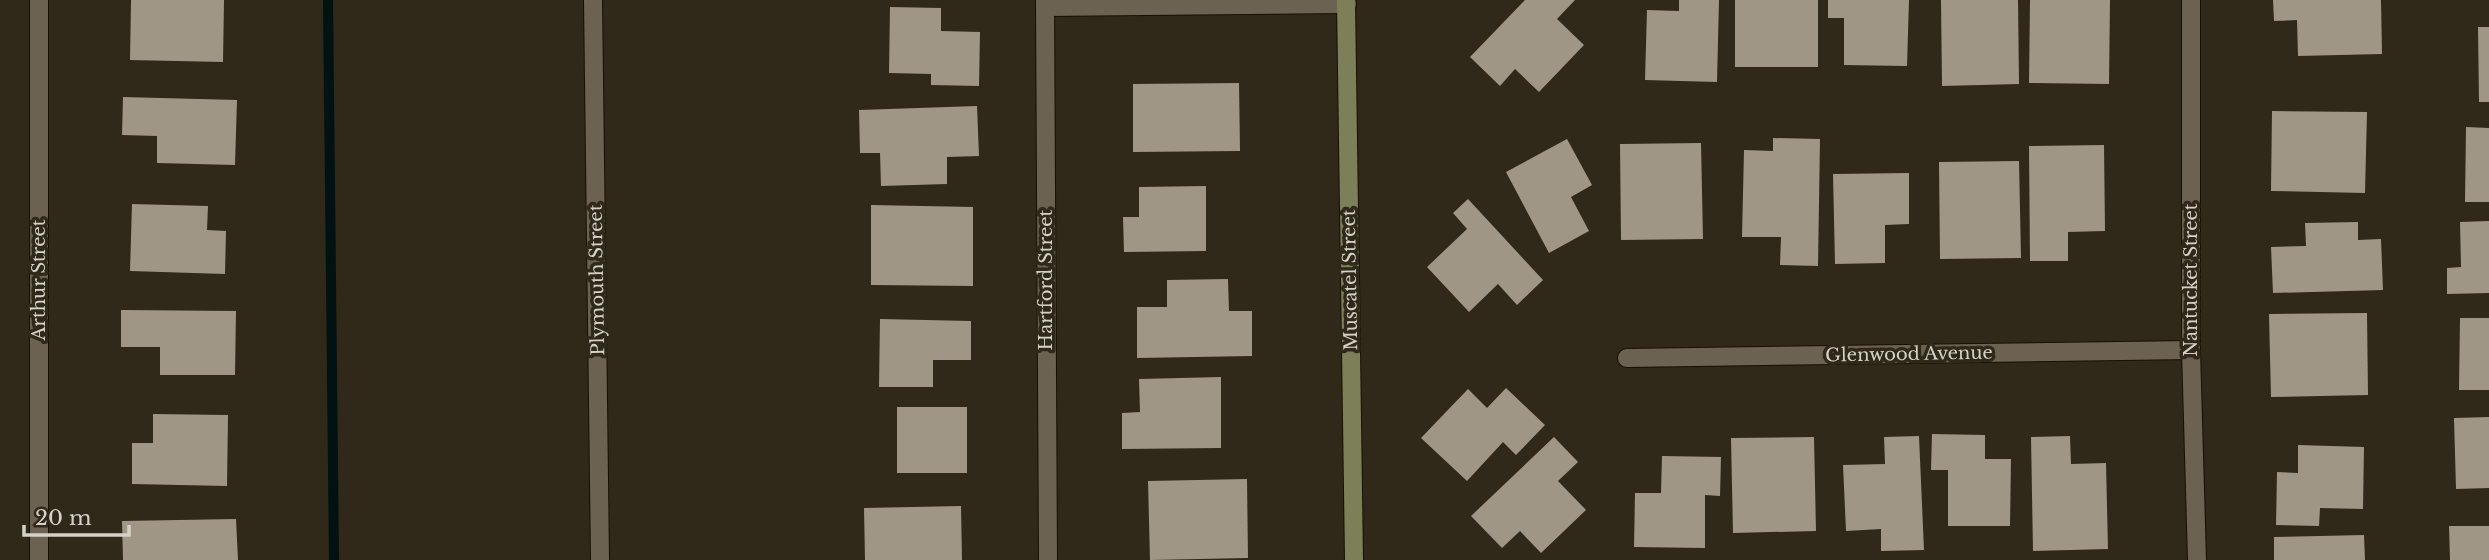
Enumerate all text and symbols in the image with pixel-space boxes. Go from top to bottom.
street label: Nantucket Street [2180,203,2202,357]
street label: Plymouth Street [585,204,609,356]
street label: Hartford Street [1035,209,1057,350]
street label: Muscatel Street [1338,209,1362,351]
street label: Arthur Street [28,219,50,342]
street label: Glenwood Avenue [1825,342,1993,366]
scale bar [24,494,130,538]
text: 20 m [35,505,92,531]

